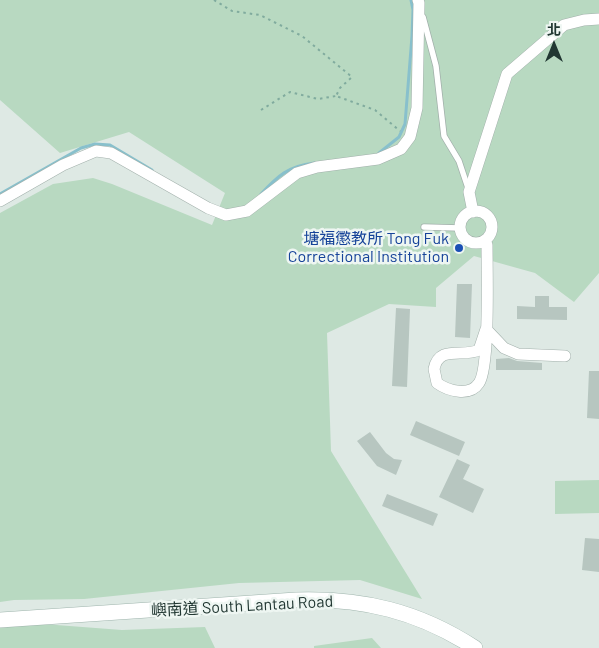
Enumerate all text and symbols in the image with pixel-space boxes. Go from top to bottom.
north arrow [529,20,579,70]
text: 北 [547,21,561,38]
place label: 塘福懲教所 Tong Fuk Correctional Institution [288,229,449,267]
marker: 塘福懲教所 Tong Fuk Correctional Institution [453,242,465,254]
street label: 嶼南道 South Lantau Road [150,592,334,620]

